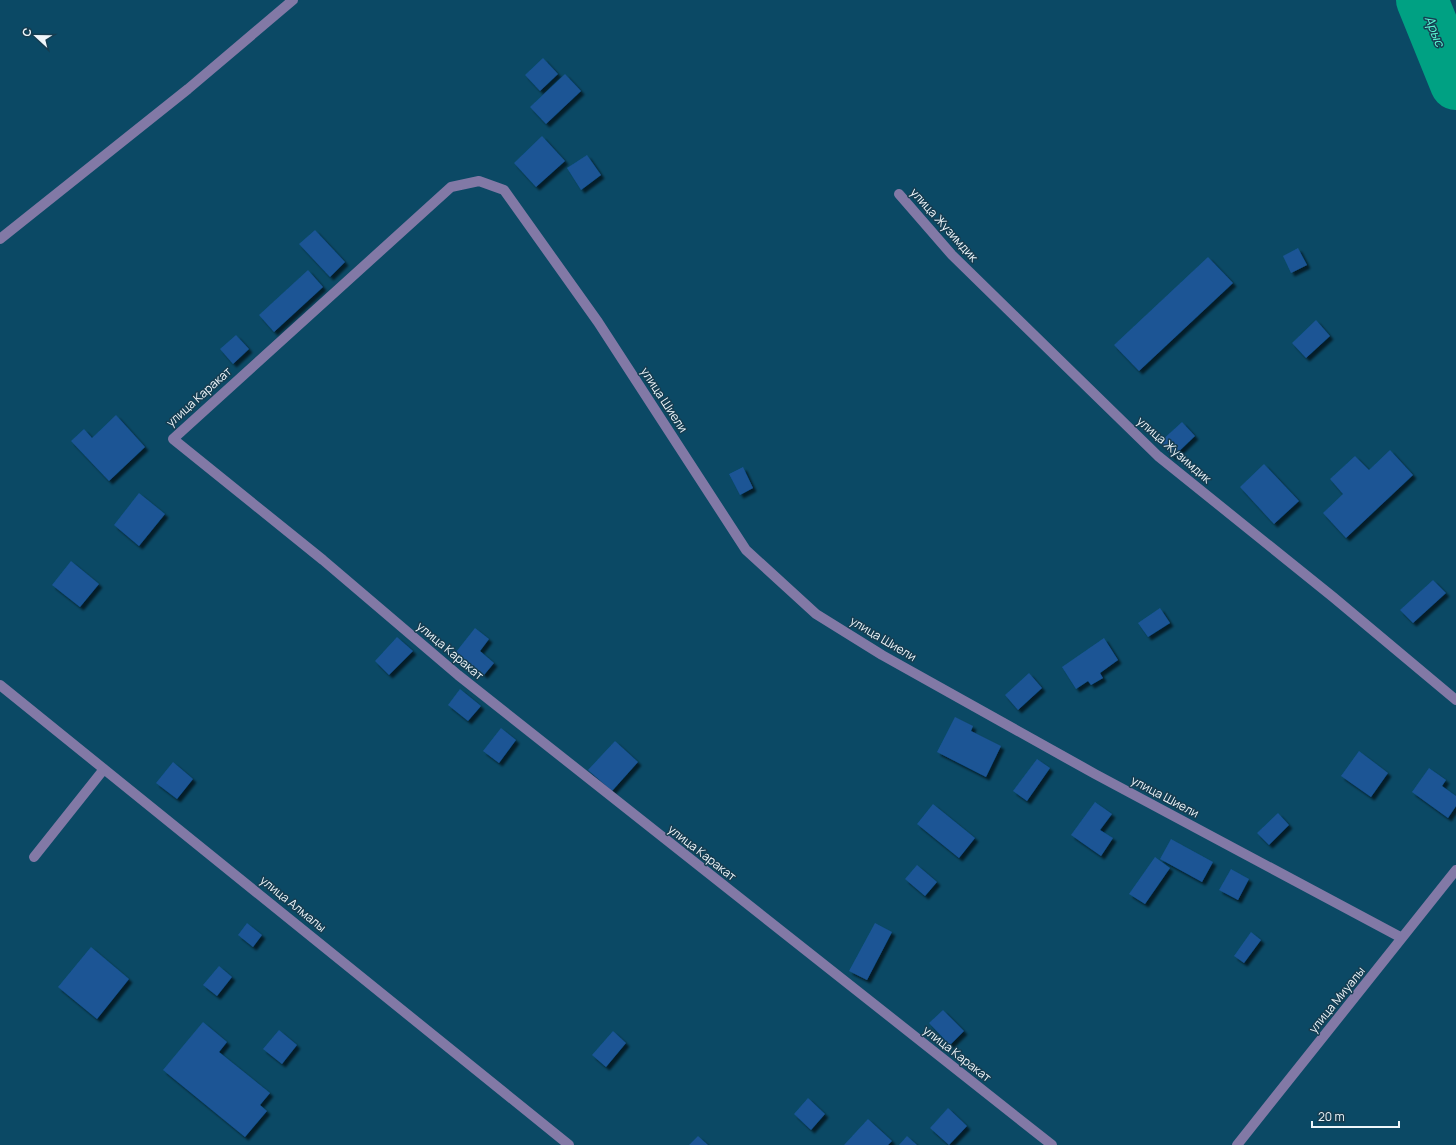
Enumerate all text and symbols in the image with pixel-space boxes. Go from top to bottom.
water label: Арыс [1421,13,1450,51]
north arrow [16,16,56,56]
text: С [18,25,35,39]
street label: улица Жузимдик [907,184,983,266]
street label: улица Каракат [162,363,235,431]
street label: улица Шиели [637,364,692,436]
street label: улица Жузимдик [1133,412,1216,488]
street label: улица Шиели [847,612,920,665]
street label: улица Каракат [413,618,487,684]
street label: улица Шиели [1128,772,1202,822]
street label: улица Каракат [665,820,740,885]
street label: улица Алмалы [257,872,330,936]
street label: улица Миуалы [1305,963,1369,1036]
street label: улица Каракат [920,1021,995,1086]
scale bar [1312,1103,1399,1129]
text: 20 m [1318,1108,1345,1125]

